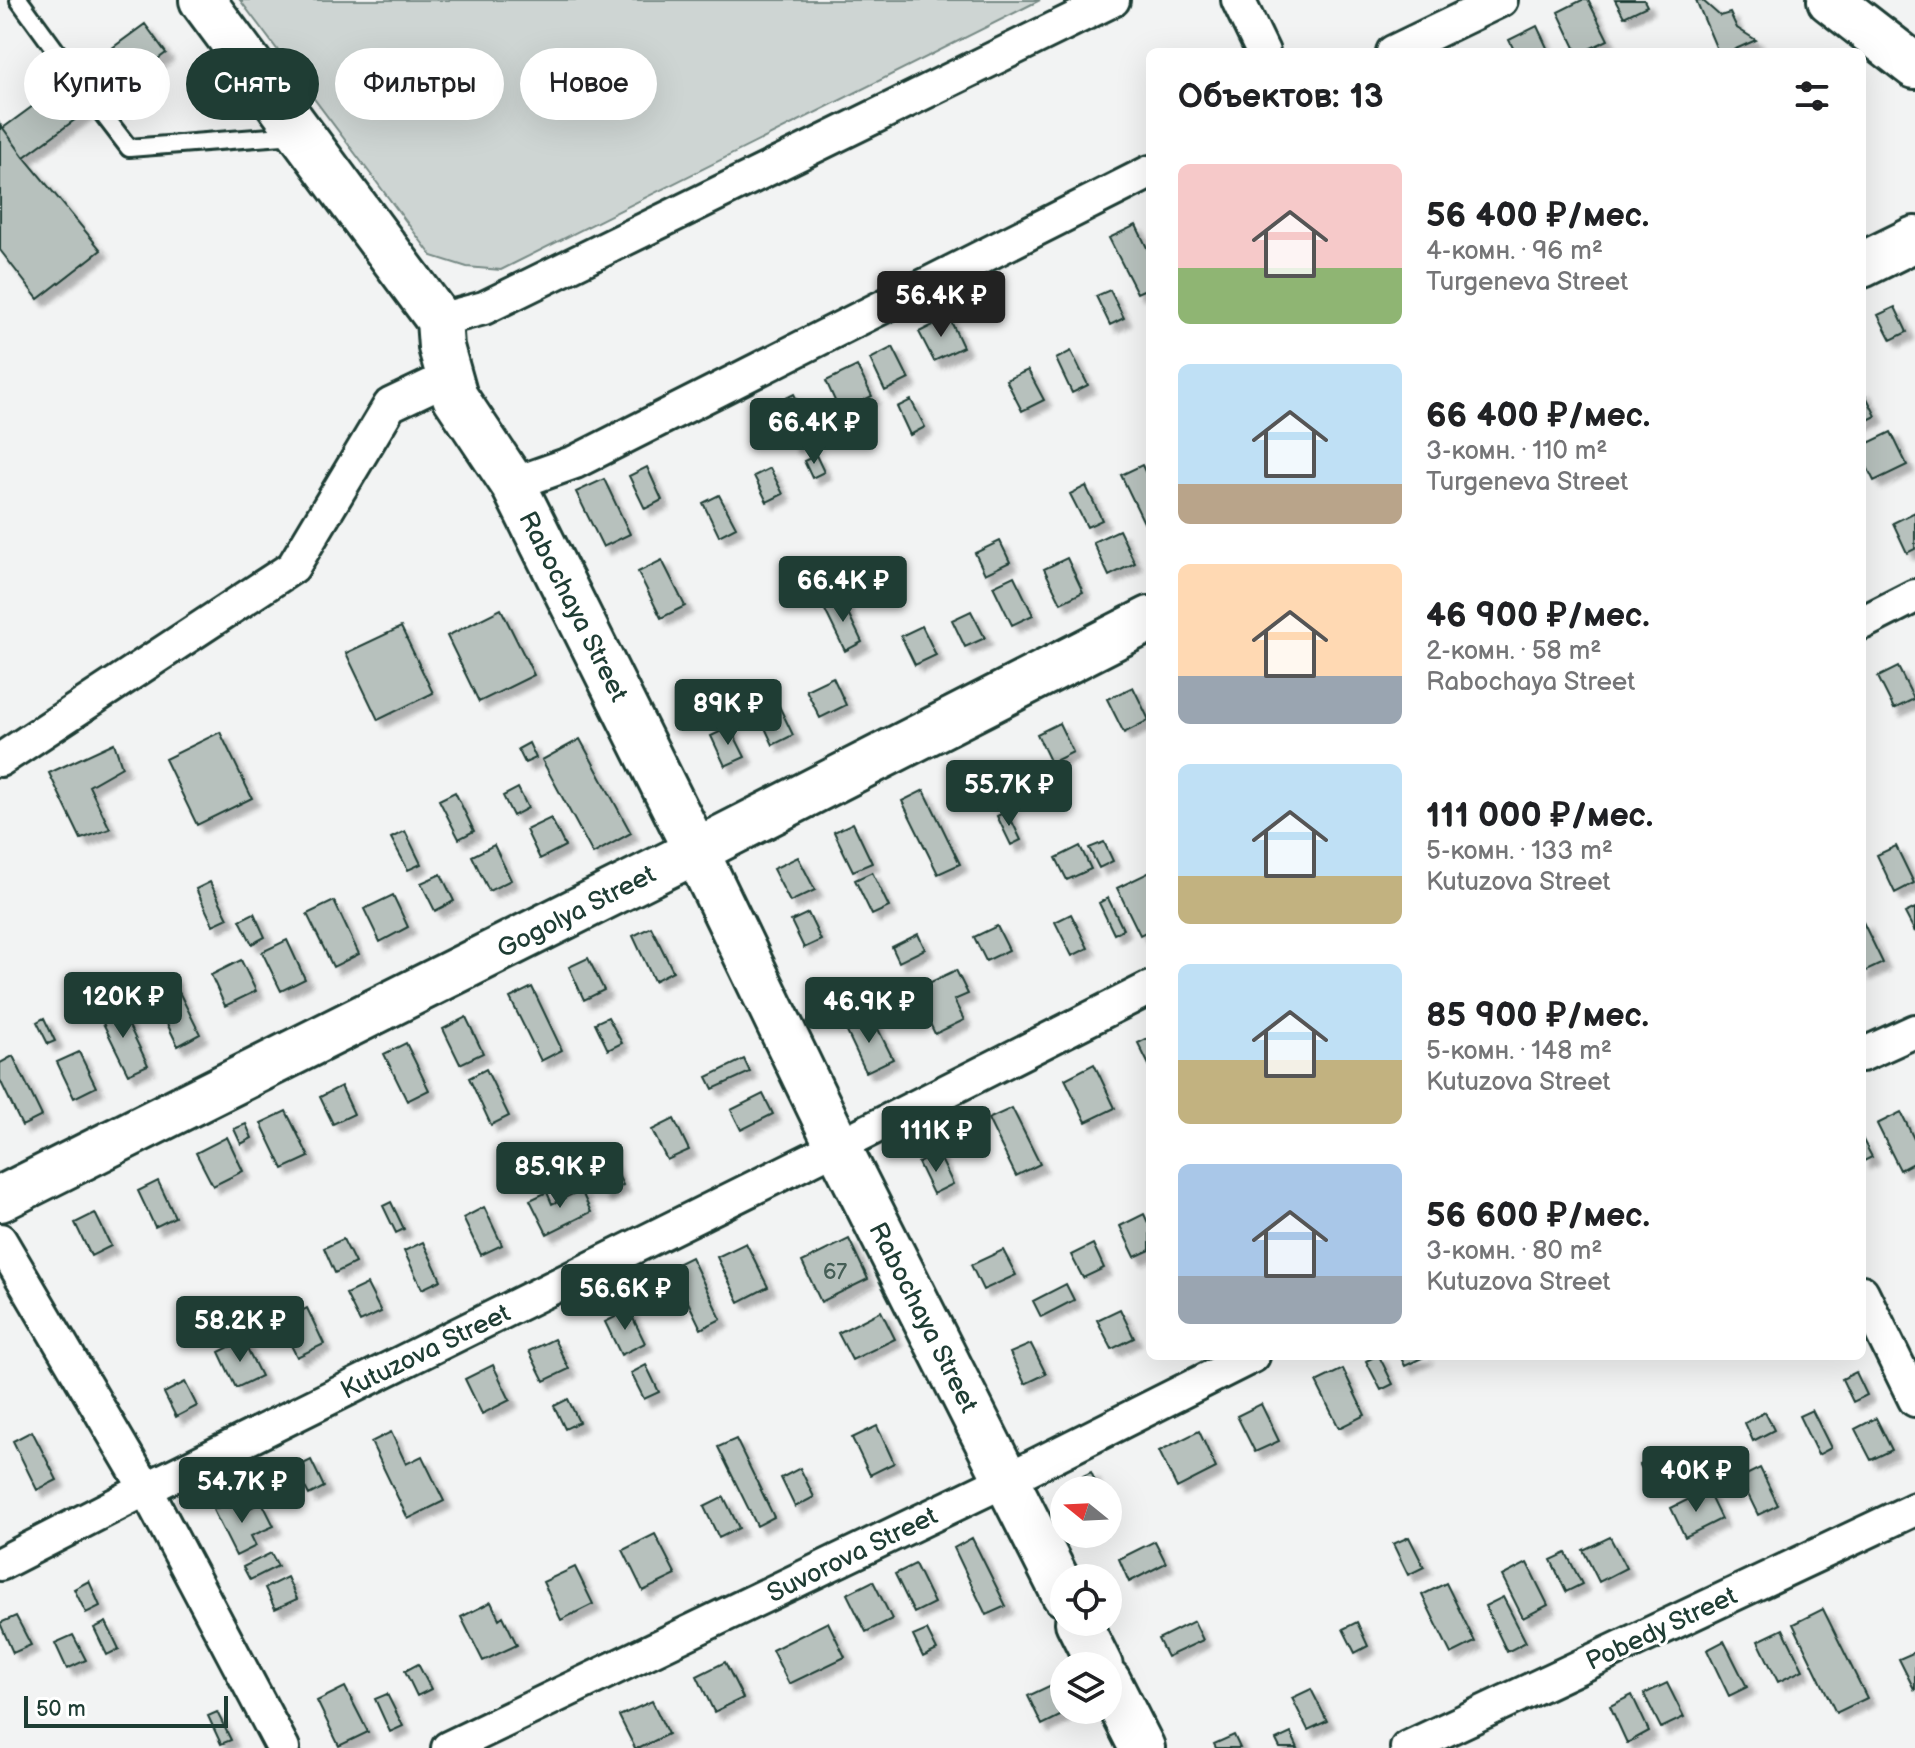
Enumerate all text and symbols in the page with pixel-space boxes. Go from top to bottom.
chip: Купить [24,48,170,120]
chip: Снять [186,48,319,120]
chip: Фильтры [335,48,504,120]
chip: Новое [520,48,657,120]
icon: filters [1790,74,1834,118]
text: Объектов: 13 [1178,76,1384,117]
text: 56 400 ₽/мес. [1426,195,1649,236]
icon: home [1242,196,1338,292]
text: 4-комн. · 96 m² [1426,236,1603,267]
text: Turgeneva Street [1426,267,1628,298]
pin: 56.4K ₽ [867,271,1015,339]
text: 56.4K ₽ [895,281,987,312]
text: 66 400 ₽/мес. [1426,395,1650,436]
icon: home [1242,396,1338,492]
pin: 66.4K ₽ [740,398,888,466]
text: 66.4K ₽ [768,408,860,439]
text: 3-комн. · 110 m² [1426,436,1608,467]
text: Turgeneva Street [1426,467,1628,498]
street label: Rabochaya Street [511,506,634,707]
pin: 66.4K ₽ [769,556,917,624]
text: 66.4K ₽ [797,566,889,597]
text: 46 900 ₽/мес. [1426,595,1650,636]
icon: home [1242,596,1338,692]
text: 2-комн. · 58 m² [1426,636,1602,667]
text: Rabochaya Street [1426,667,1635,698]
pin: 89K ₽ [672,679,784,747]
text: 89K ₽ [693,689,763,720]
pin: 55.7K ₽ [935,760,1083,828]
text: 55.7K ₽ [964,770,1054,801]
text: 111 000 ₽/мес. [1426,795,1653,836]
icon: home [1242,796,1338,892]
text: 5-комн. · 133 m² [1426,836,1613,867]
street label: Gogolya Street [492,859,661,966]
text: Kutuzova Street [1426,867,1611,898]
pin: 120K ₽ [58,972,188,1040]
pin: 46.9K ₽ [795,977,943,1045]
text: 120K ₽ [82,982,164,1013]
text: 46.9K ₽ [823,987,915,1018]
text: 85 900 ₽/мес. [1426,995,1649,1036]
icon: home [1242,996,1338,1092]
text: 5-комн. · 148 m² [1426,1036,1612,1067]
text: Kutuzova Street [1426,1067,1611,1098]
pin: 111K ₽ [871,1106,1001,1174]
text: 111K ₽ [900,1116,972,1147]
pin: 85.9K ₽ [486,1142,634,1210]
text: 85.9K ₽ [514,1152,606,1183]
text: 56 600 ₽/мес. [1426,1195,1650,1236]
icon: home [1242,1196,1338,1292]
street label: Rabochaya Street [861,1217,984,1418]
text: 3-комн. · 80 m² [1426,1236,1603,1267]
house number: 67 [823,1259,847,1286]
pin: 56.6K ₽ [551,1264,699,1332]
text: Kutuzova Street [1426,1267,1611,1298]
text: 56.6K ₽ [579,1274,671,1305]
pin: 58.2K ₽ [166,1296,314,1364]
street label: Kutuzova Street [336,1298,515,1407]
text: 58.2K ₽ [194,1306,286,1337]
pin: 40K ₽ [1640,1446,1752,1514]
text: 40K ₽ [1660,1456,1732,1487]
pin: 54.7K ₽ [168,1457,316,1525]
text: 54.7K ₽ [197,1467,287,1498]
north arrow [1050,1476,1122,1548]
map controls [1050,1476,1122,1724]
street label: Suvorova Street [763,1501,943,1610]
button: locate [1050,1564,1122,1636]
street label: Pobedy Street [1581,1581,1742,1678]
button: layers [1050,1652,1122,1724]
scale bar [24,1692,228,1728]
text: 50 m [36,1696,86,1723]

